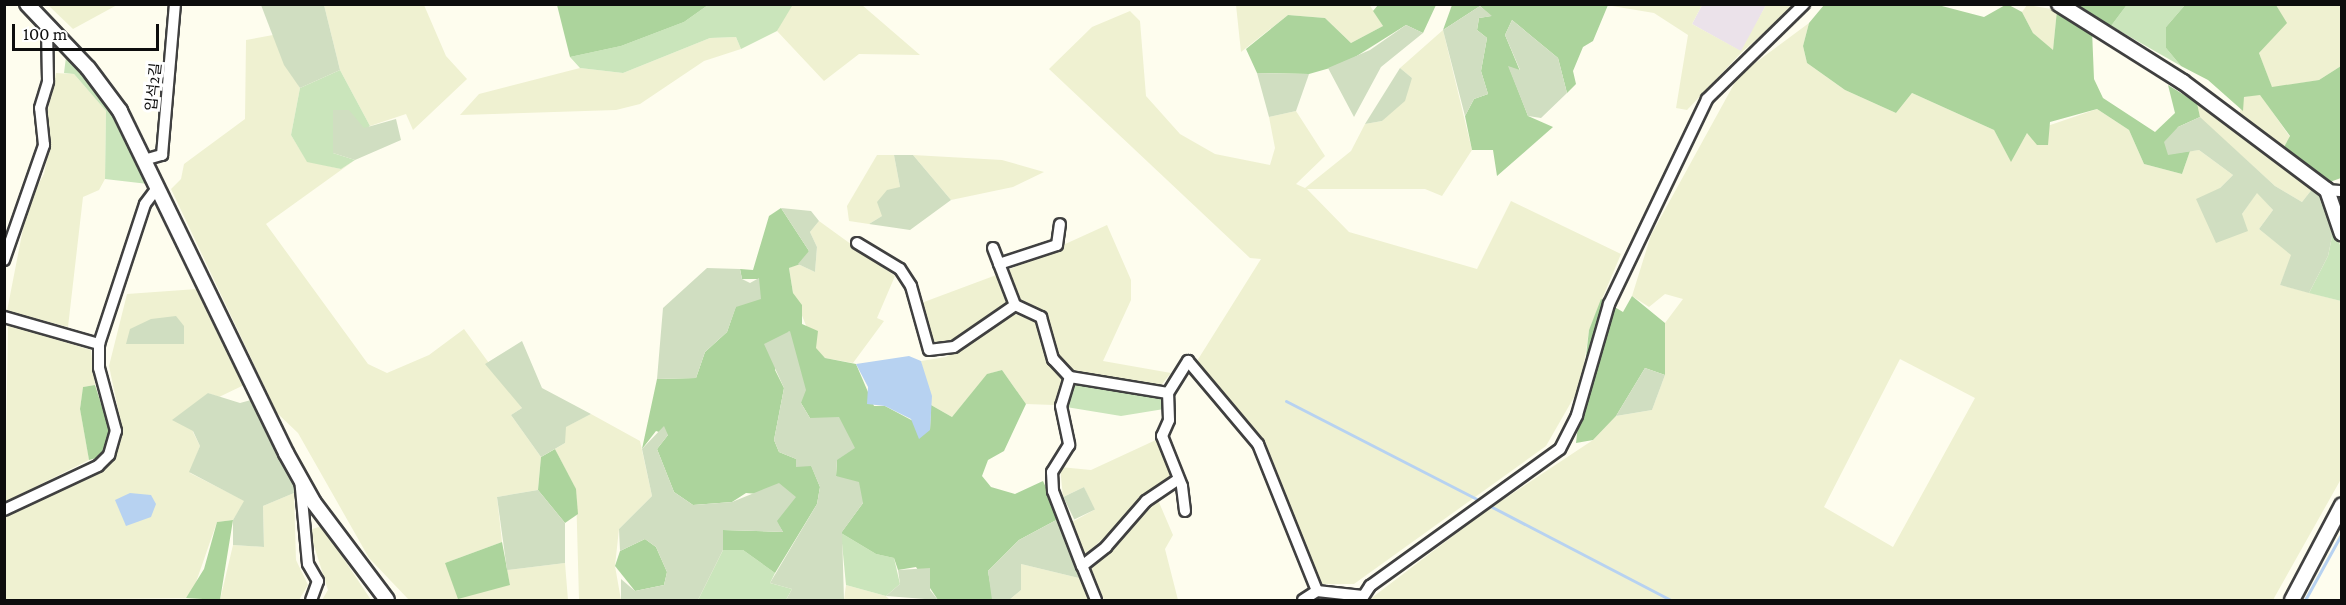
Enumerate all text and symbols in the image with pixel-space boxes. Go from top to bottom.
scale bar [15,12,162,50]
text: 100 m [23,24,67,44]
street label: 입석2길 [143,62,165,112]

